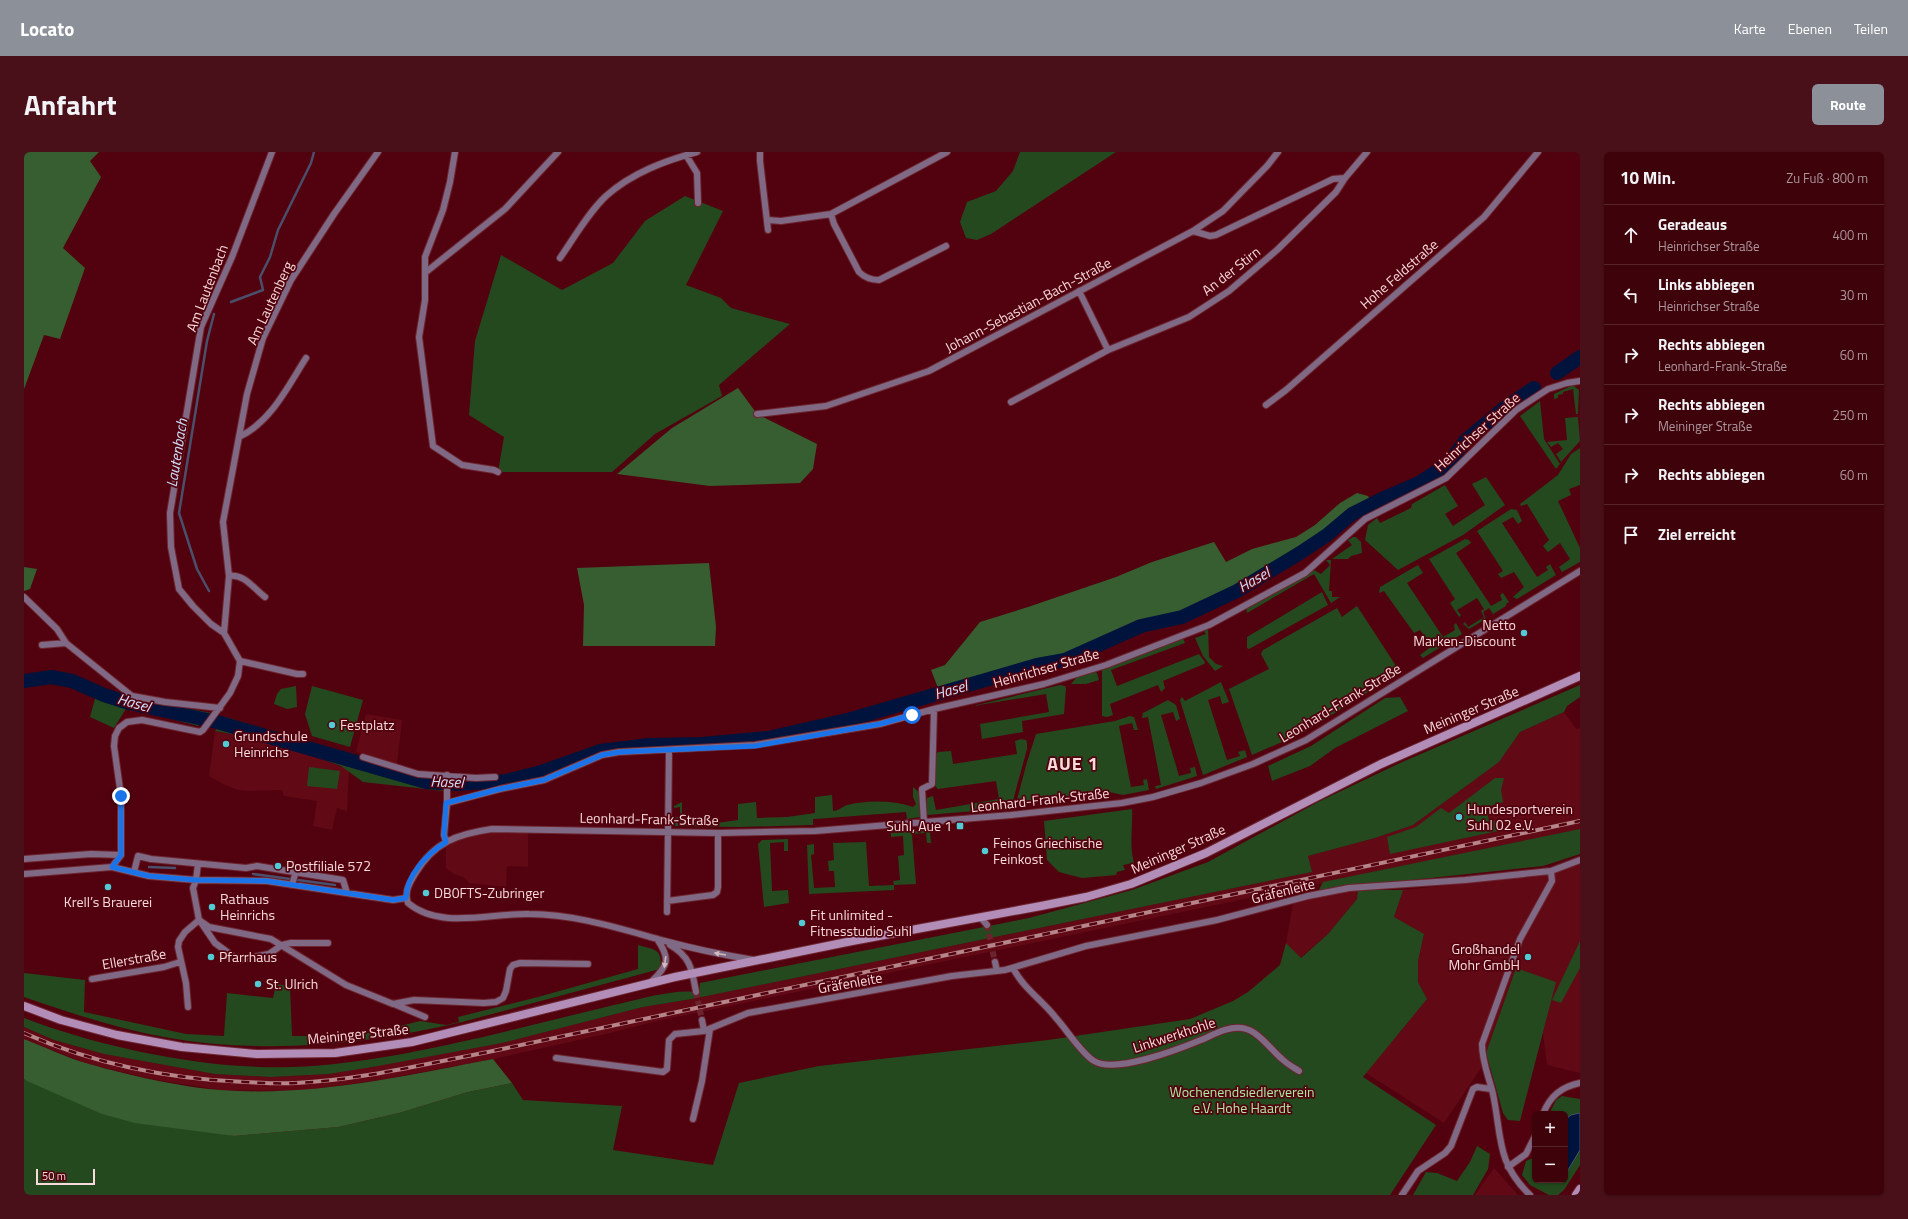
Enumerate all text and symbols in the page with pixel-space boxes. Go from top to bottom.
text: Locato [20,14,74,43]
text: Karte [1734,18,1766,39]
text: Ebenen [1788,18,1832,39]
text: Teilen [1854,18,1888,39]
text: Anfahrt [24,83,117,126]
button: Route [1812,84,1884,125]
text: 10 Min. [1620,165,1676,191]
text: Zu Fuß · 800 m [1786,168,1868,188]
text: Geradeaus [1658,213,1727,236]
icon: ahead [1620,224,1642,246]
text: 400 m [1832,225,1868,245]
street label: Hohe Feldstraße [1355,234,1442,314]
text: Heinrichser Straße [1658,236,1760,256]
street label: Am Lautenbach [180,241,233,334]
street label: An der Stirn [1197,241,1264,300]
street label: Johann-Sebastian-Bach-Straße [941,252,1114,357]
street label: Am Lautenberg [241,257,298,348]
text: Links abbiegen [1658,273,1755,296]
icon: left [1620,284,1642,306]
text: 30 m [1840,285,1868,305]
text: Heinrichser Straße [1658,296,1760,316]
text: Rechts abbiegen [1658,333,1765,356]
icon: right [1620,344,1642,366]
text: 60 m [1840,345,1868,365]
text: Leonhard-Frank-Straße [1658,356,1787,376]
street label: Heinrichser Straße [1429,387,1524,476]
text: Rechts abbiegen [1658,393,1765,416]
icon: right [1620,404,1642,426]
text: 250 m [1832,405,1868,425]
text: Meininger Straße [1658,416,1752,436]
water label: Lautenbach [160,417,193,489]
text: Rechts abbiegen [1658,463,1765,486]
icon: right [1620,464,1642,486]
text: 60 m [1840,465,1868,485]
text: Ziel erreicht [1658,523,1736,546]
icon: arrive [1620,524,1642,546]
water label: Hasel [1234,560,1275,598]
place label: Netto Marken-Discount [1413,614,1516,651]
marker: Netto Marken-Discount [1519,628,1529,638]
street label: Heinrichser Straße [990,642,1101,693]
street label: Leonhard-Frank-Straße [1275,658,1405,747]
water label: Hasel [932,673,972,705]
street label: Meininger Straße [1420,680,1522,739]
water label: Hasel [115,687,155,719]
route start [903,706,921,724]
place label: Festplatz [340,714,395,735]
marker: Festplatz [327,720,337,730]
place label: Grundschule Heinrichs [234,725,308,762]
marker: Grundschule Heinrichs [221,739,231,749]
district label: AUE 1 [1047,750,1099,777]
water label: Hasel [430,769,466,794]
street label: Leonhard-Frank-Straße [970,782,1110,817]
route end [112,787,130,805]
place label: Hundesportverein Suhl 02 e.V. [1467,798,1573,835]
street label: Leonhard-Frank-Straße [579,807,719,830]
marker: Hundesportverein Suhl 02 e.V. [1454,812,1464,822]
place label: Suhl, Aue 1 [886,815,952,836]
street label: Meininger Straße [1127,818,1228,879]
marker: Suhl, Aue 1 [955,821,965,831]
place label: Feinos Griechische Feinkost [993,832,1102,869]
marker: Feinos Griechische Feinkost [980,846,990,856]
place label: Postfiliale 572 [286,855,371,876]
marker: Postfiliale 572 [273,861,283,871]
street label: Gräfenleite [1249,872,1317,909]
marker: Krell’s Brauerei [103,882,113,892]
place label: DB0FTS-Zubringer [434,882,544,903]
place label: Rathaus Heinrichs [220,888,275,925]
marker: DB0FTS-Zubringer [421,888,431,898]
place label: Krell’s Brauerei [64,891,152,912]
marker: Rathaus Heinrichs [207,902,217,912]
place label: Fit unlimited - Fitnesstudio Suhl [810,904,912,941]
marker: Fit unlimited - Fitnesstudio Suhl [797,918,807,928]
place label: Großhandel Mohr GmbH [1448,938,1520,975]
street label: Ellerstraße [100,943,168,974]
place label: Pfarrhaus [219,946,277,967]
one-way arrow [714,951,726,957]
marker: Pfarrhaus [206,952,216,962]
marker: Großhandel Mohr GmbH [1523,952,1533,962]
one-way arrow [662,956,668,968]
street label: Gräfenleite [816,967,884,998]
place label: St. Ulrich [266,973,318,994]
marker: St. Ulrich [253,979,263,989]
street label: Linkwerkhohle [1130,1011,1218,1058]
street label: Meininger Straße [306,1018,410,1049]
park label: Wochenendsiedlerverein e.V. Hohe Haardt [1170,1081,1314,1118]
map controls [1532,1111,1568,1183]
button: + [1532,1111,1568,1147]
button: − [1532,1147,1568,1183]
scale bar [36,1167,95,1186]
text: 50 m [42,1168,66,1184]

